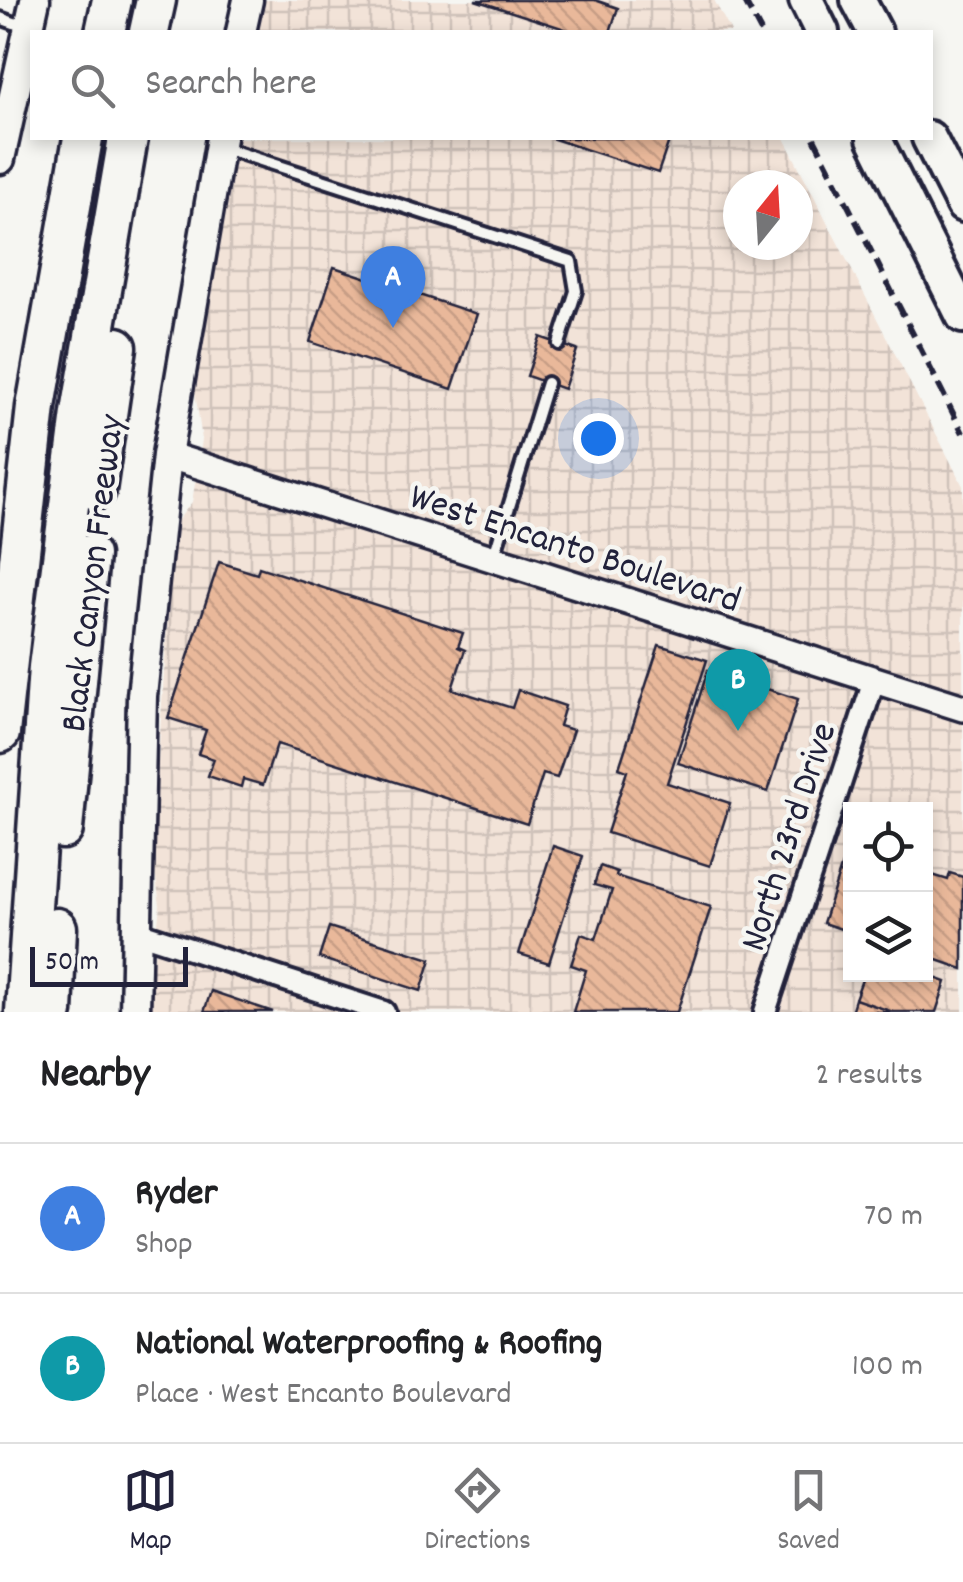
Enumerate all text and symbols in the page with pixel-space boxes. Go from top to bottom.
search box [30,30,933,140]
icon: search [65,58,120,113]
text: Search here [145,58,317,113]
north arrow [723,170,813,260]
pin: A [360,245,426,328]
street label: Black Canyon Freeway [49,411,142,735]
your location [573,413,624,464]
street label: West Encanto Boulevard [402,472,747,631]
pin: B [706,648,770,731]
street label: North 23rd Drive [728,716,854,959]
map controls [843,802,933,982]
button: locate [843,802,933,892]
button: layers [843,892,933,982]
scale bar [30,942,188,986]
text: 50 m [45,944,99,984]
text: Nearby [40,1047,150,1107]
text: 2 results [816,1054,923,1100]
text: Ryder [135,1168,218,1223]
text: A [64,1195,81,1241]
text: 70 m [864,1195,923,1241]
text: Shop [135,1223,193,1269]
text: National Waterproofing & Roofing [135,1318,602,1373]
text: B [65,1345,80,1391]
text: 100 m [852,1345,923,1391]
text: Place · West Encanto Boulevard [135,1373,512,1419]
tab: Map [123,1463,178,1563]
tab: Directions [425,1463,531,1563]
tab: Saved [777,1463,840,1563]

